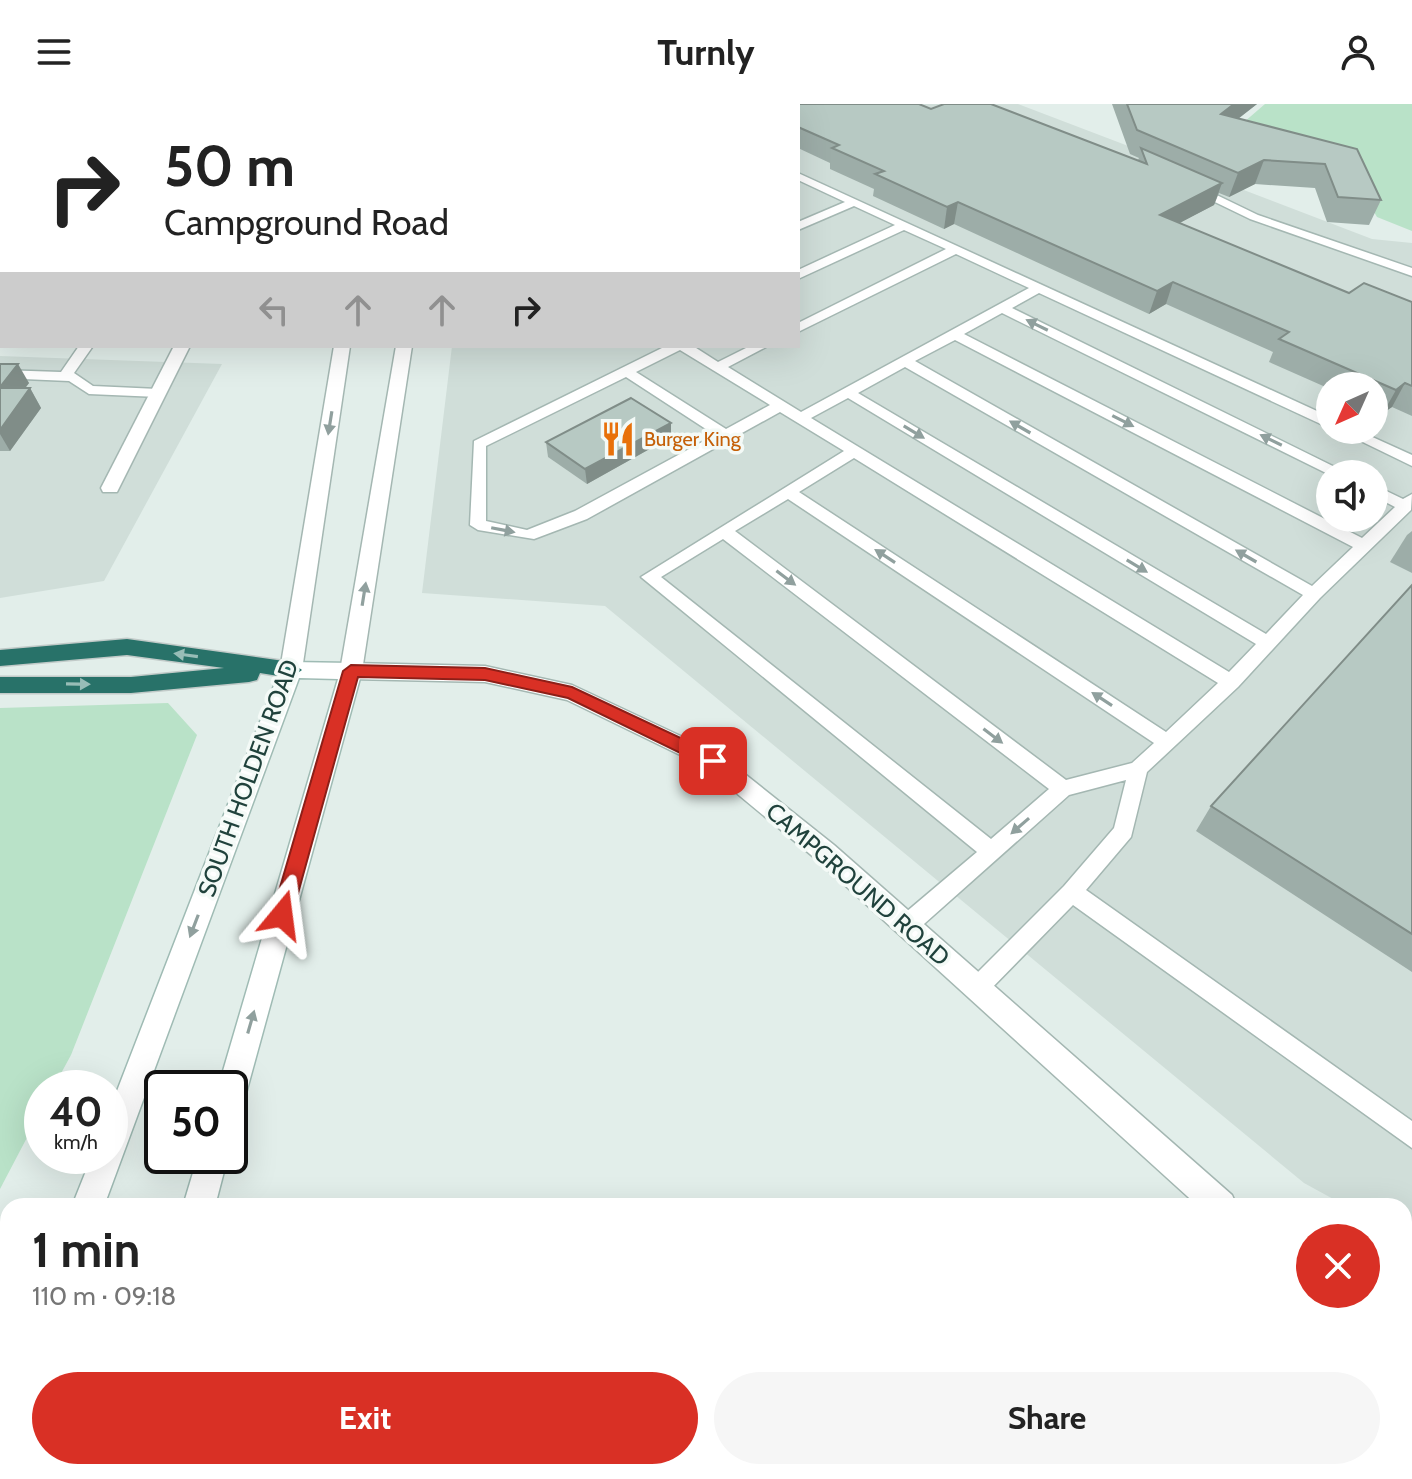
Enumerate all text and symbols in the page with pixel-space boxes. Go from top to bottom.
icon: menu [32,30,76,74]
text: Turnly [657,30,755,74]
icon: person [1336,30,1380,74]
text: 50 m [164,132,295,200]
icon: right [32,136,136,240]
text: Campground Road [164,200,449,244]
icon: left [252,288,296,332]
icon: ahead [336,288,380,332]
icon: ahead [420,288,464,332]
icon: right [504,288,548,332]
one-way arrow [1026,318,1049,332]
north arrow [1316,372,1388,444]
map controls [1316,372,1388,532]
one-way arrow [323,411,336,436]
one-way arrow [1111,415,1134,428]
restaurant icon: Burger King [599,420,637,458]
one-way arrow [1009,420,1031,434]
one-way arrow [903,425,925,439]
place label: Burger King [644,427,742,451]
one-way arrow [1259,433,1282,446]
button: sound [1316,460,1388,532]
one-way arrow [491,524,516,536]
one-way arrow [874,549,896,563]
one-way arrow [1235,549,1257,563]
one-way arrow [1126,558,1148,572]
one-way arrow [776,570,796,586]
one-way arrow [358,581,370,606]
one-way arrow [174,648,199,661]
street label: SOUTH HOLDEN ROAD [192,655,304,901]
one-way arrow [66,678,91,690]
one-way arrow [1092,691,1113,706]
pin [679,727,747,795]
one-way arrow [983,727,1003,743]
icon: arrive [691,739,735,783]
street label: CAMPGROUND ROAD [760,796,956,972]
one-way arrow [1011,817,1031,834]
position arrow [240,873,324,957]
one-way arrow [187,914,200,938]
one-way arrow [245,1010,258,1034]
speed limit sign: 50 [144,1070,248,1174]
text: 40 [49,1087,103,1136]
text: km/h [54,1130,98,1154]
text: 1 min [32,1221,140,1279]
button: close [1296,1224,1380,1308]
text: 110 m · 09:18 [32,1280,176,1312]
button: Exit [32,1372,698,1464]
button: Share [714,1372,1380,1464]

